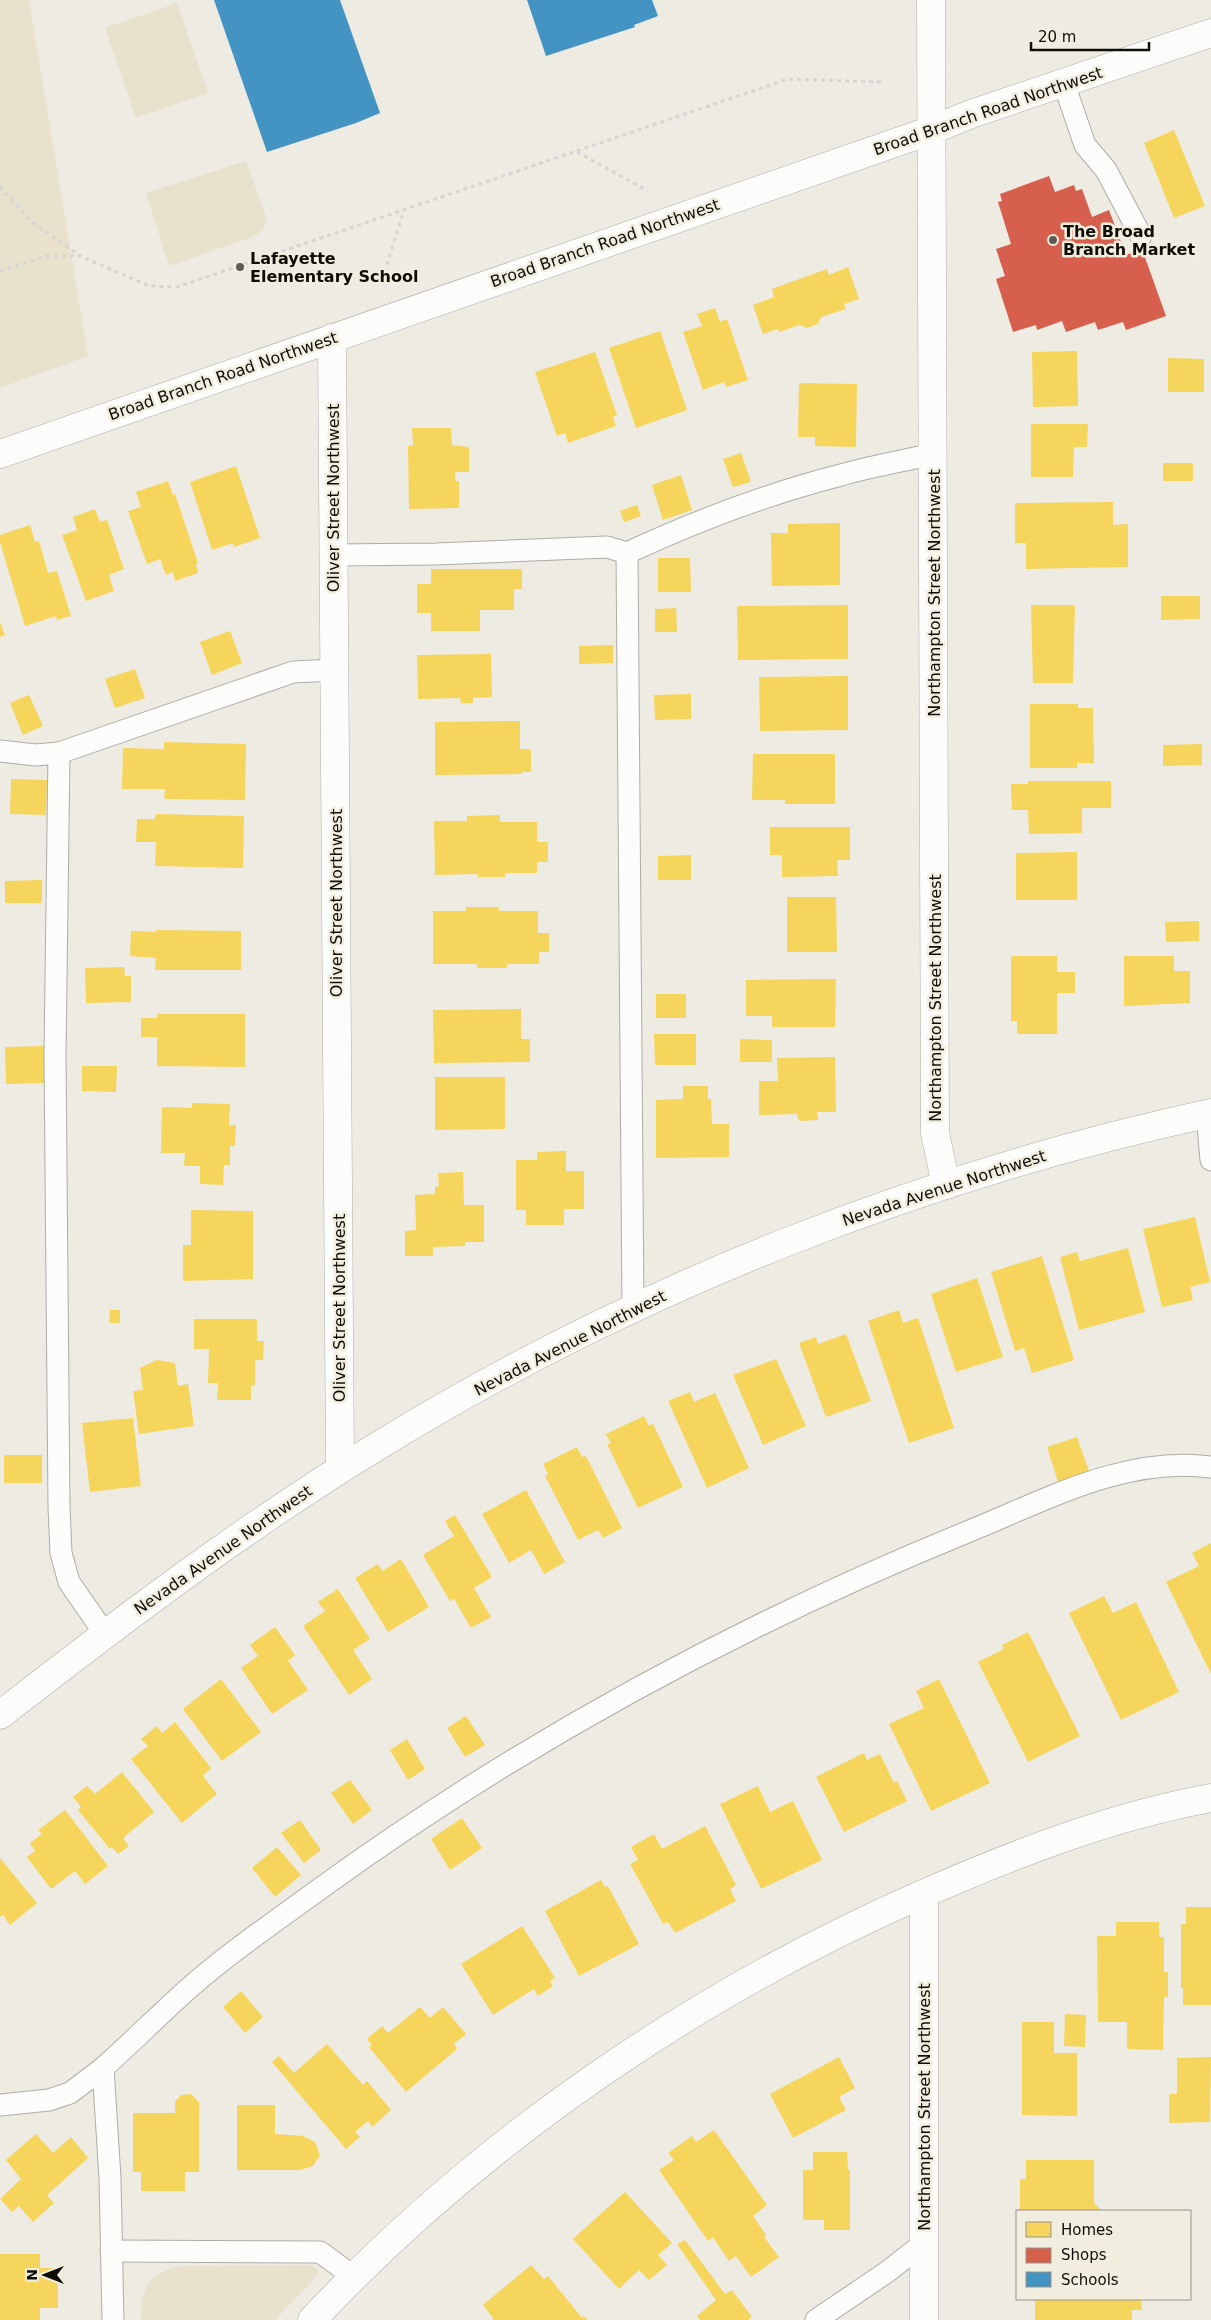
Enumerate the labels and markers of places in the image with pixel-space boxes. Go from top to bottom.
place label: The Broad Branch Market [1063,222,1195,259]
marker: The Broad Branch Market [1047,234,1059,246]
place label: Lafayette Elementary School [250,249,418,286]
marker: Lafayette Elementary School [234,261,246,273]

